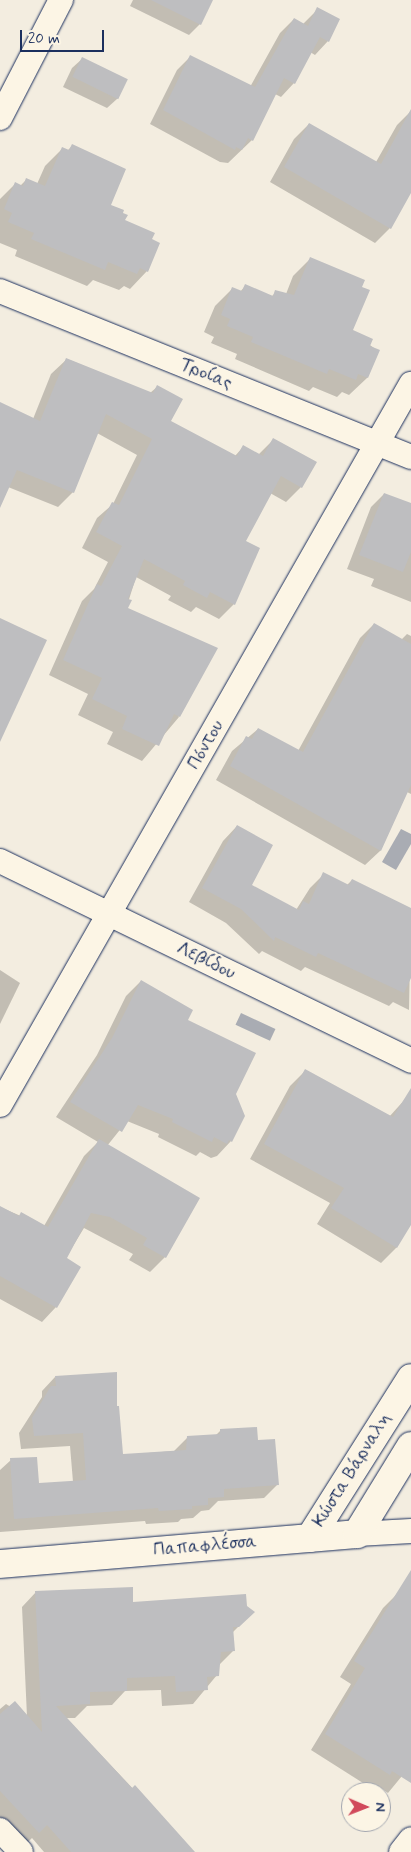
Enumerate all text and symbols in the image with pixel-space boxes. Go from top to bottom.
scale bar [22,20,106,52]
text: 20 m [28,29,60,49]
street label: Τροίας [177,354,235,394]
street label: Πόντου [183,717,229,773]
street label: Λεβίδου [173,938,239,984]
street label: Κώστα Βάρναλη [308,1409,396,1531]
street label: Παπαφλέσσα [152,1531,258,1561]
north arrow [341,1782,391,1832]
text: N [371,1802,389,1812]

